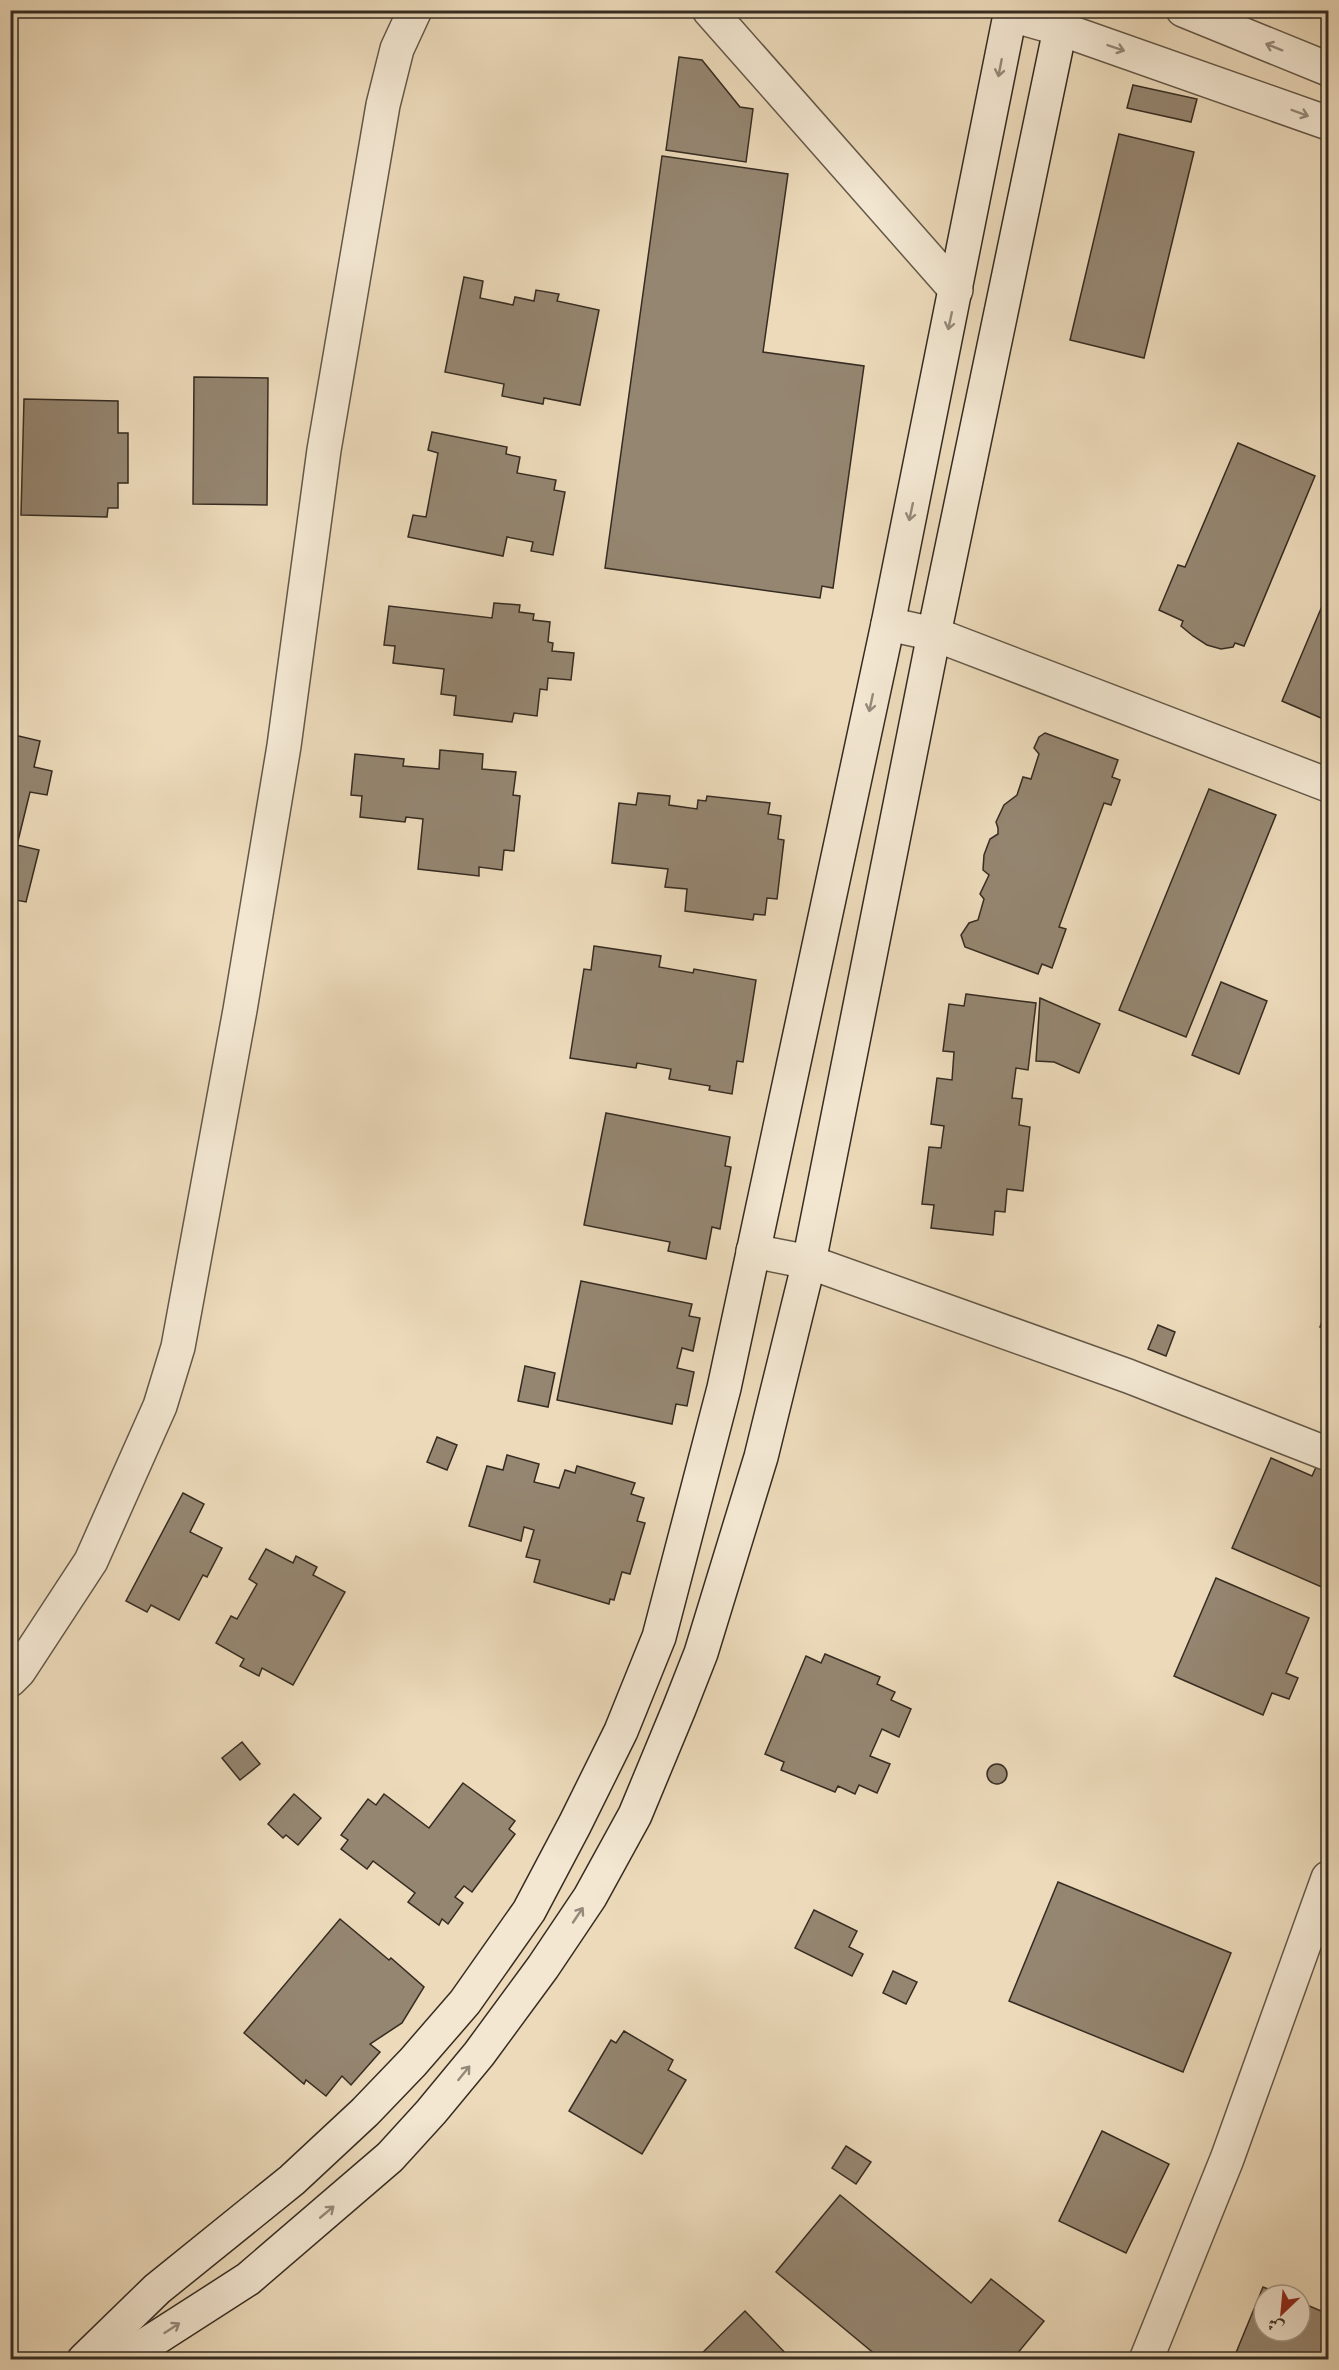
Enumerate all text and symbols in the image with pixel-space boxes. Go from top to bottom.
one-way arrow [1265,41,1284,52]
one-way arrow [1106,44,1125,55]
one-way arrow [994,58,1005,77]
one-way arrow [1290,108,1309,119]
one-way arrow [944,311,955,330]
one-way arrow [905,502,916,521]
one-way arrow [864,693,876,712]
one-way arrow [572,1907,584,1923]
one-way arrow [457,2065,470,2081]
one-way arrow [319,2205,335,2218]
north arrow [1252,2283,1312,2343]
text: ش [1264,2311,1288,2338]
one-way arrow [163,2322,180,2334]

